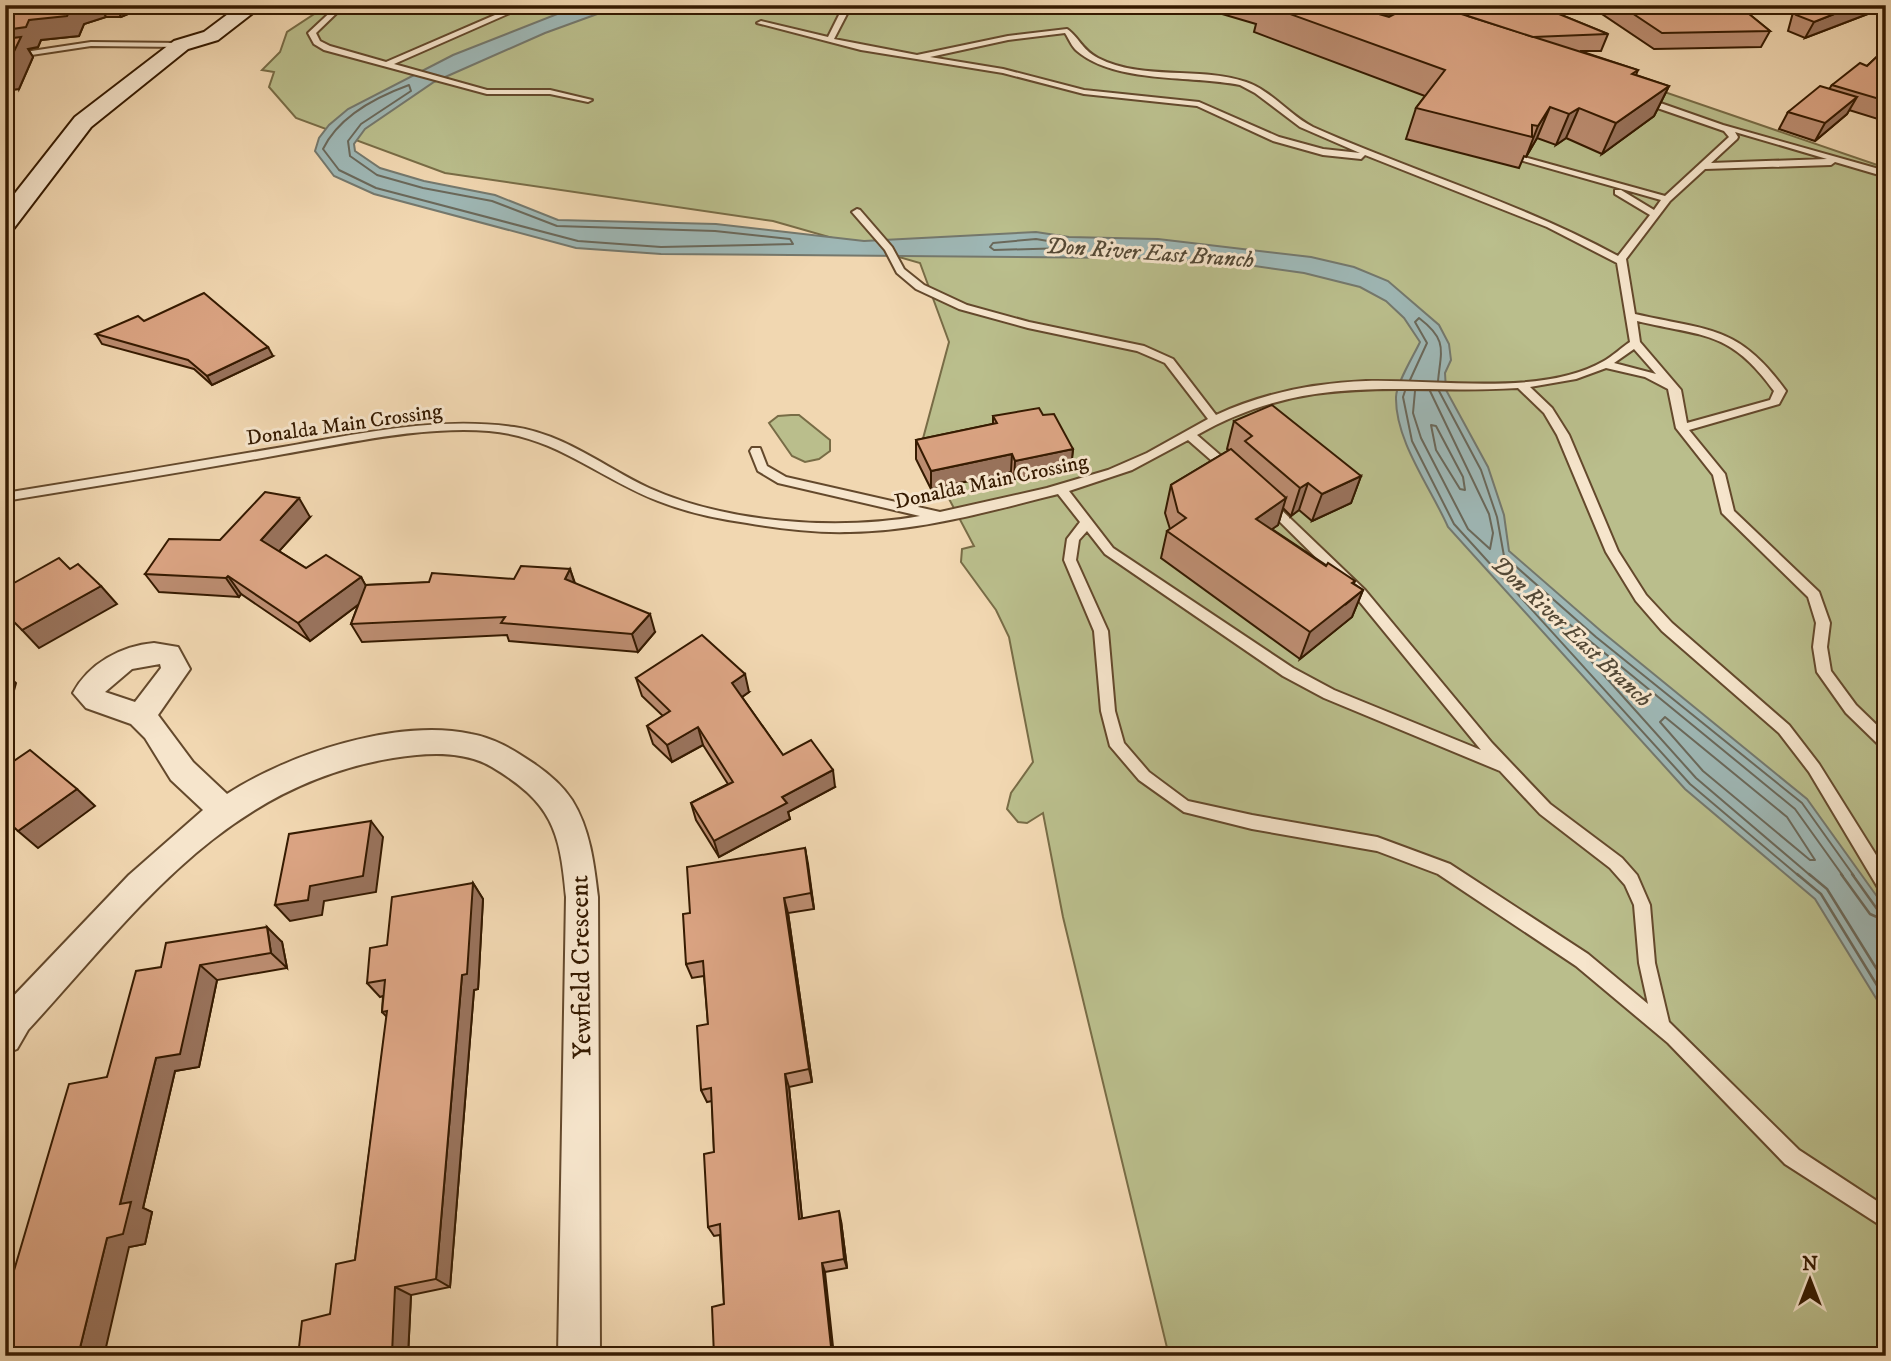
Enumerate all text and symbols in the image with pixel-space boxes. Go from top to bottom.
water label: Don River East Branch [1045,232,1255,275]
street label: Donalda Main Crossing [245,398,444,452]
street label: Donalda Main Crossing [892,449,1091,515]
water label: Don River East Branch [1485,550,1657,714]
street label: Yewfield Crescent [563,875,600,1059]
north arrow [1776,1246,1846,1316]
text: N [1802,1253,1818,1276]

